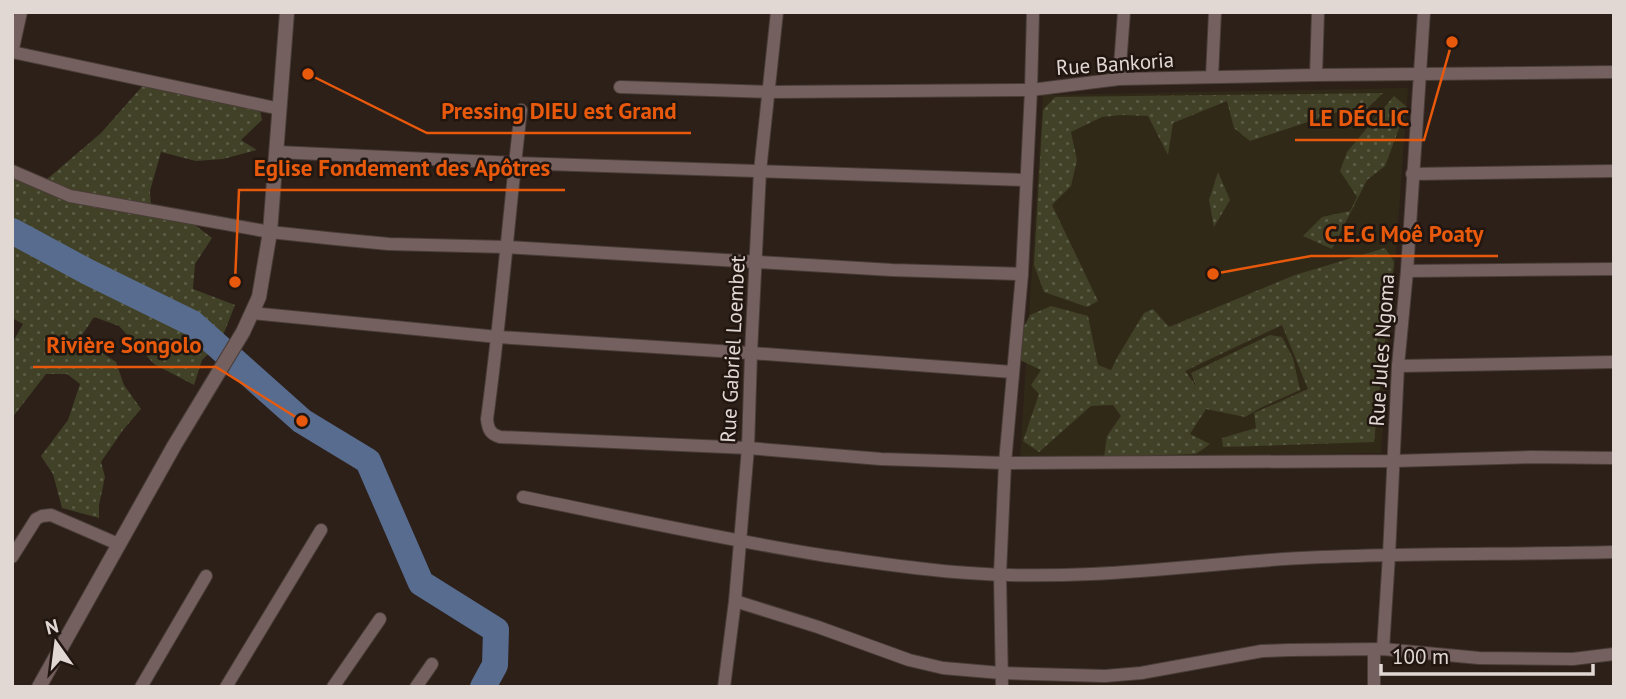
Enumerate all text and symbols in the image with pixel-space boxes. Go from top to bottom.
street label: Rue Bankoria [1055,46,1175,81]
callout: Pressing DIEU est Grand [427,89,691,133]
text: Pressing DIEU est Grand [441,96,677,125]
callout: LE DÉCLIC [1295,96,1424,140]
text: LE DÉCLIC [1309,103,1409,132]
callout: Eglise Fondement des Apôtres [239,146,565,190]
text: Eglise Fondement des Apôtres [254,153,551,182]
callout: C.E.G Moê Poaty [1311,212,1498,256]
text: C.E.G Moê Poaty [1325,219,1484,248]
street label: Rue Gabriel Loembet [714,255,751,443]
street label: Rue Jules Ngoma [1363,273,1400,427]
callout: Rivière Songolo [33,323,216,367]
text: Rivière Songolo [46,330,202,359]
north arrow [21,608,91,678]
text: N [43,613,61,640]
scale bar [1381,632,1593,676]
text: 100 m [1392,643,1449,670]

